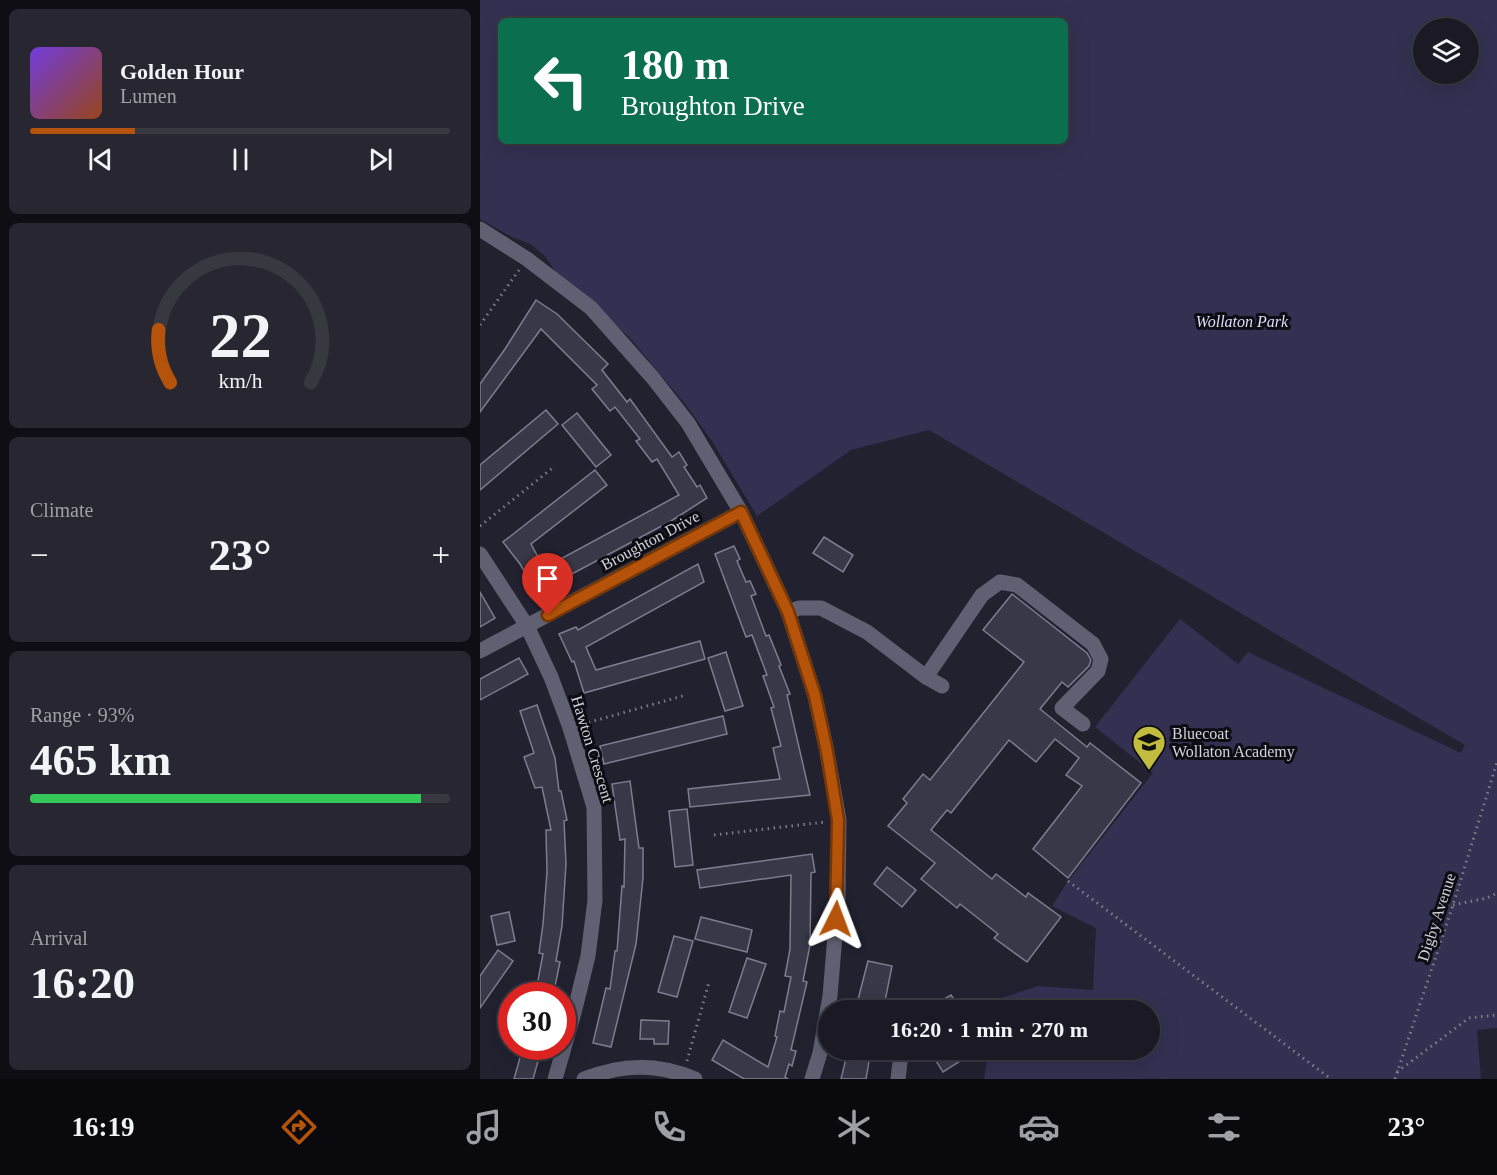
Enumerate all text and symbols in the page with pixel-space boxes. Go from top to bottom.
map controls [1413,18,1479,84]
button: layers [1413,18,1479,84]
icon: left [522,42,600,120]
text: 180 m [621,42,730,88]
text: Golden Hour [120,59,244,84]
text: Lumen [120,85,177,107]
text: Broughton Drive [621,91,805,121]
icon: previous [84,143,117,176]
icon: pause [224,143,257,176]
icon: next [364,143,397,176]
text: 22 [209,301,271,370]
park label: Wollaton Park [1196,313,1289,330]
text: km/h [218,369,262,393]
text: Climate [30,499,93,521]
street label: Broughton Drive [598,507,703,574]
text: 23° [209,530,272,580]
text: − [30,537,49,573]
text: + [431,537,450,573]
pin [522,553,573,615]
icon: arrive [531,562,564,595]
street label: Hawton Crescent [568,694,617,805]
text: Range · 93% [30,704,134,726]
school or university icon: Bluecoat Wollaton Academy [1131,724,1167,771]
place label: Bluecoat Wollaton Academy [1172,725,1295,761]
text: 465 km [30,735,171,785]
street label: Digby Avenue [1414,871,1460,964]
position arrow [804,887,868,951]
text: Arrival [30,927,88,949]
text: 16:20 [30,958,135,1008]
speed limit sign: 30 [498,982,576,1060]
text: 16:20 · 1 min · 270 m [890,1017,1088,1042]
icon: directions [278,1106,320,1148]
icon: music [463,1106,505,1148]
icon: phone [648,1106,690,1148]
icon: climate [833,1106,875,1148]
icon: car [1018,1106,1060,1148]
icon: filters [1203,1106,1245,1148]
text: 16:19 [72,1112,135,1142]
text: 23° [1388,1112,1425,1142]

